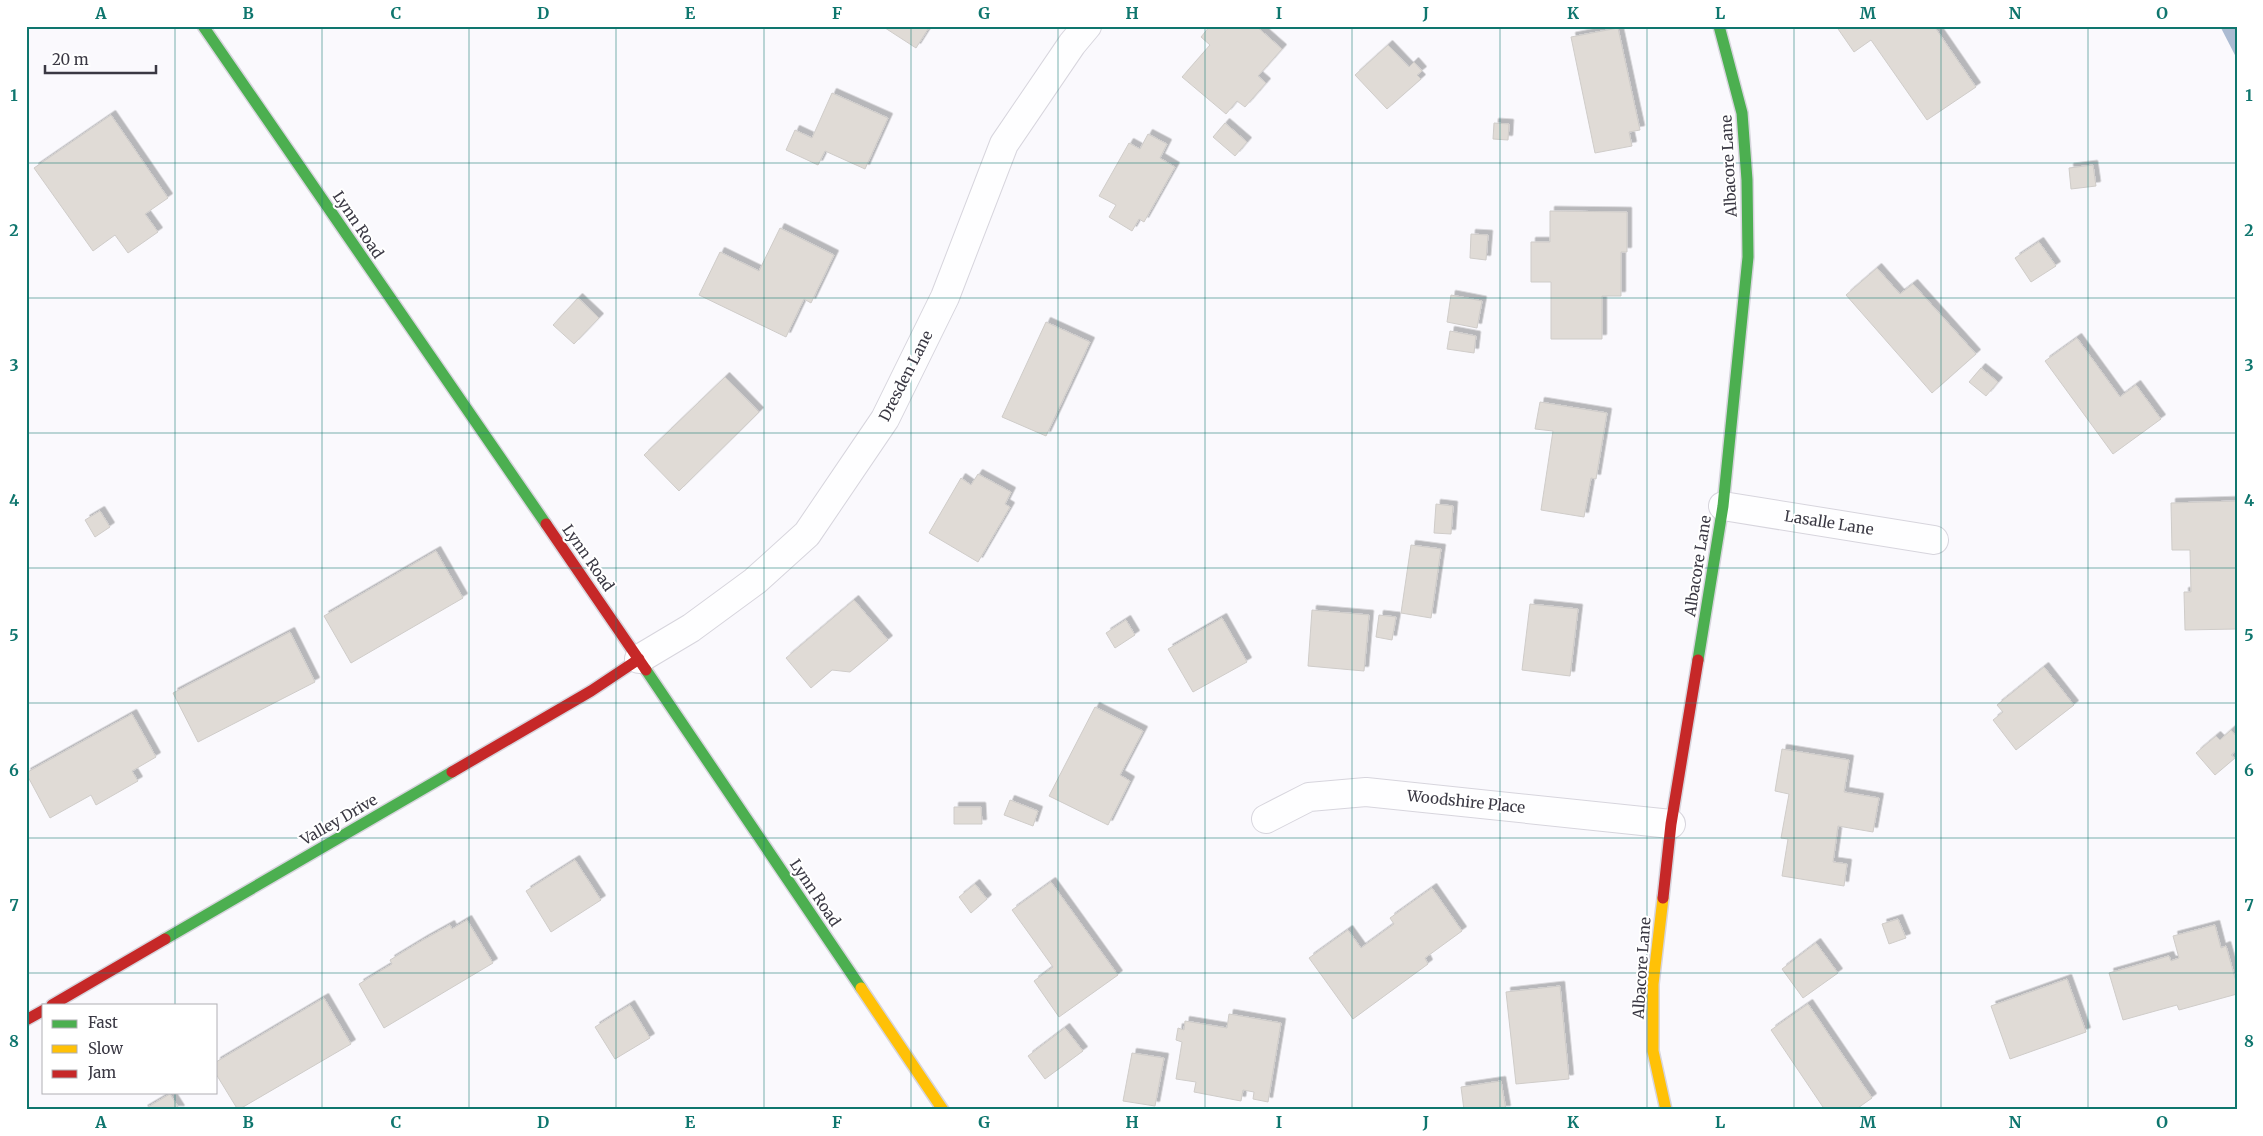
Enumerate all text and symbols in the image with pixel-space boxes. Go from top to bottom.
text: A [94,3,107,23]
text: B [242,3,254,23]
text: C [391,3,401,23]
text: D [537,3,549,23]
text: E [685,3,696,23]
text: F [832,3,842,23]
text: G [978,3,990,23]
text: H [1125,3,1139,23]
text: I [1276,3,1282,23]
text: J [1422,3,1429,23]
text: K [1567,3,1579,23]
text: L [1715,3,1725,23]
text: M [1860,3,1877,23]
text: N [2009,3,2022,23]
text: O [2156,3,2168,23]
scale bar [45,42,156,74]
text: 20 m [52,50,89,69]
text: 1 [10,85,18,105]
text: 1 [2245,85,2253,105]
street label: Albacore Lane [1716,114,1741,218]
street label: Lynn Road [329,187,388,262]
text: 2 [9,220,19,240]
text: 2 [2244,220,2254,240]
street label: Dresden Lane [875,327,937,424]
text: 3 [9,355,19,375]
text: 3 [2244,355,2254,375]
text: 4 [9,490,19,510]
text: 4 [2244,490,2254,510]
street label: Lasalle Lane [1783,506,1875,539]
street label: Albacore Lane [1680,514,1715,619]
street label: Lynn Road [559,521,618,595]
text: 5 [9,625,19,645]
text: 5 [2244,625,2254,645]
text: 6 [9,760,19,780]
text: 6 [2244,760,2254,780]
street label: Woodshire Place [1405,786,1526,817]
street label: Valley Drive [296,790,381,850]
street label: Lynn Road [786,855,845,930]
text: 7 [9,895,19,915]
text: 7 [2244,895,2254,915]
street label: Albacore Lane [1628,916,1655,1021]
legend [42,1004,218,1094]
text: Fast [88,1013,118,1032]
text: 8 [9,1031,19,1051]
text: 8 [2244,1031,2254,1051]
text: Slow [88,1039,123,1058]
text: Jam [87,1063,116,1082]
text: A [94,1112,107,1132]
text: B [242,1112,254,1132]
text: C [391,1112,401,1132]
text: D [537,1112,549,1132]
text: E [685,1112,696,1132]
text: F [832,1112,842,1132]
text: G [978,1112,990,1132]
text: H [1125,1112,1139,1132]
text: I [1276,1112,1282,1132]
text: J [1422,1112,1429,1132]
text: K [1567,1112,1579,1132]
text: L [1715,1112,1725,1132]
text: M [1860,1112,1877,1132]
text: N [2009,1112,2022,1132]
text: O [2156,1112,2168,1132]

